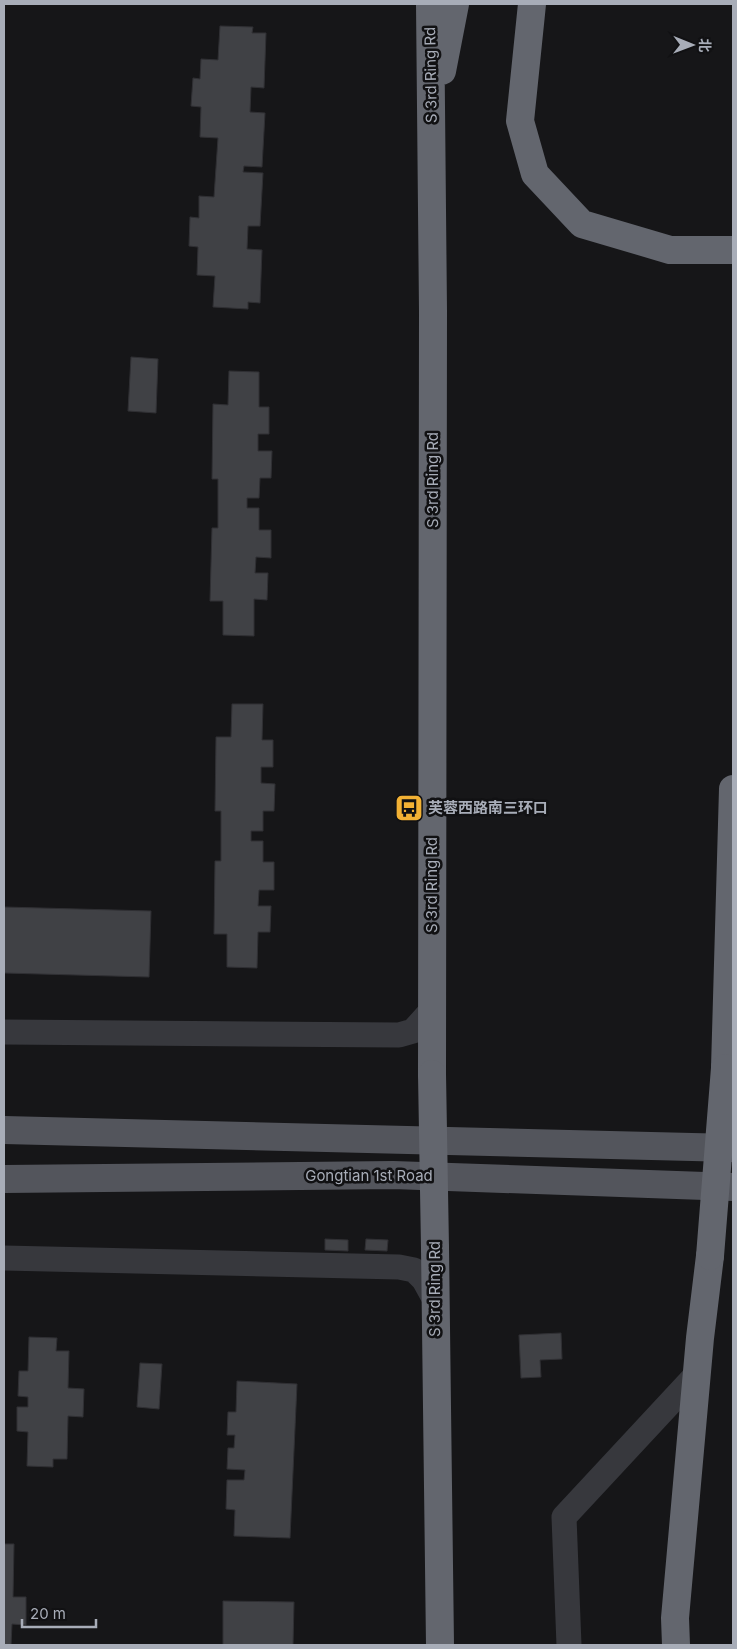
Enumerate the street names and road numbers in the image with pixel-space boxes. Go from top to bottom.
street label: S 3rd Ring Rd [420,27,441,123]
street label: S 3rd Ring Rd [423,432,442,528]
street label: S 3rd Ring Rd [422,837,441,933]
street label: Gongtian 1st Road [305,1166,433,1185]
street label: S 3rd Ring Rd [425,1241,444,1337]

